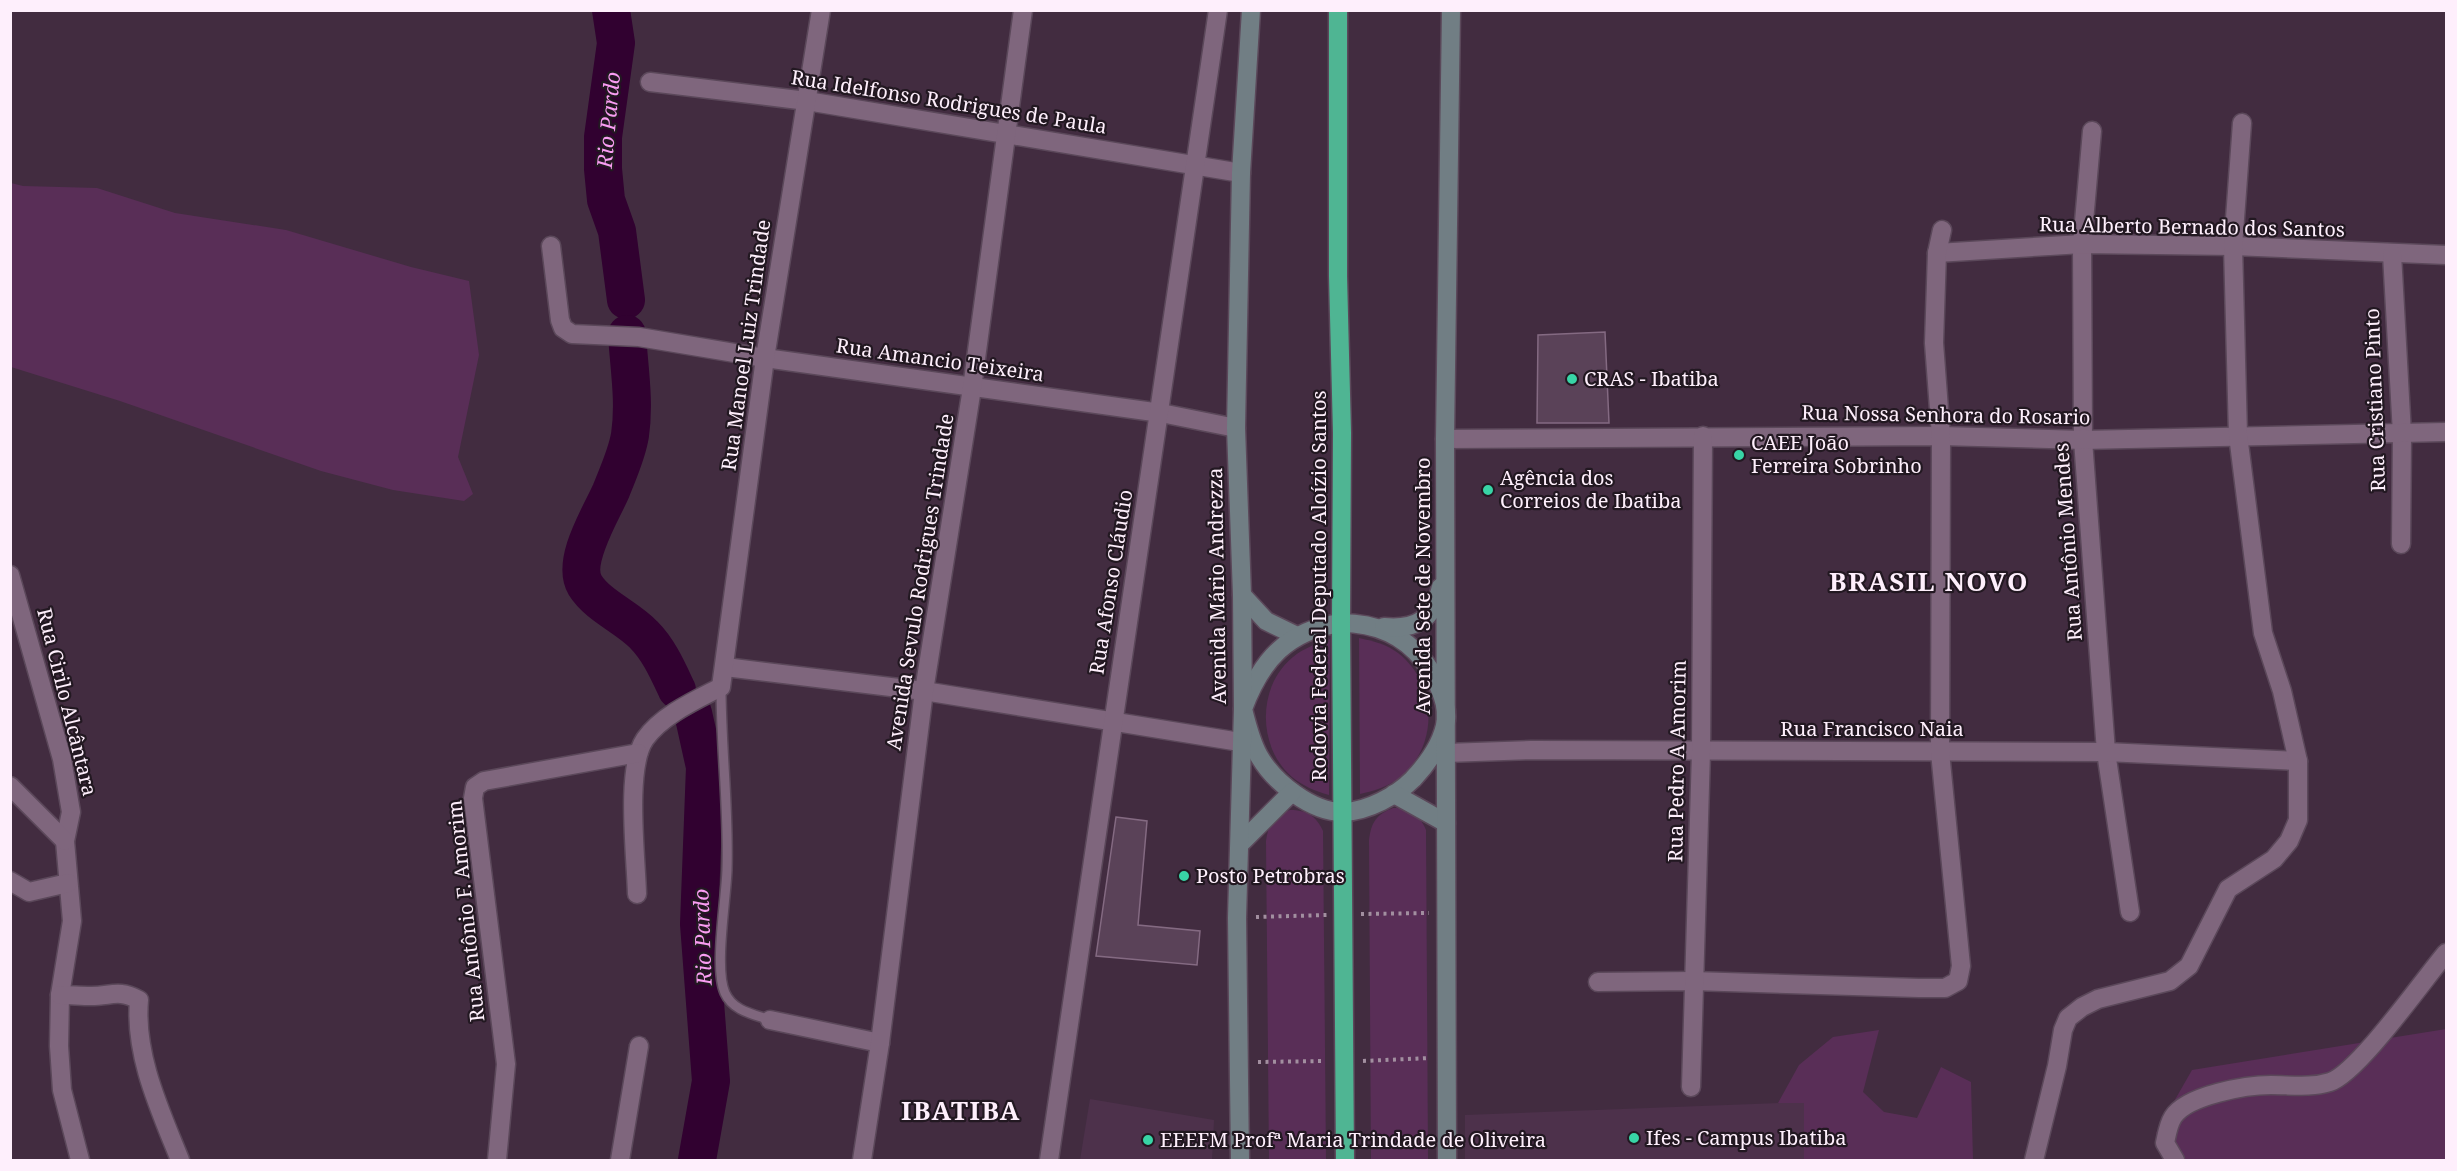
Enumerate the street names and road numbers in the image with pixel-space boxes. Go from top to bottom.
street label: Rua Idelfonso Rodrigues de Paula [789,63,1109,140]
street label: Rua Alberto Bernado dos Santos [2039,210,2345,243]
street label: Rua Manoel Luiz Trindade [715,218,777,472]
street label: Rua Cristiano Pinto [2358,308,2391,492]
street label: Rua Amancio Teixeira [834,332,1046,387]
street label: Rodovia Federal Deputado Aloízio Santos [1305,390,1332,782]
street label: Rua Nossa Senhora do Rosario [1801,398,2091,431]
street label: Avenida Sevulo Rodrigues Trindade [880,412,959,752]
street label: Rua Antônio Mendes [2047,442,2088,642]
street label: Avenida Sete de Novembro [1409,457,1436,715]
street label: Avenida Mário Andrezza [1201,467,1232,705]
street label: Rua Afonso Cláudio [1083,488,1138,676]
street label: Rua Cirilo Alcântara [31,605,104,799]
street label: Rua Pedro A Amorim [1661,660,1692,862]
street label: Rua Francisco Naia [1780,715,1964,742]
street label: Rua Antônio F. Amorim [440,799,491,1023]

